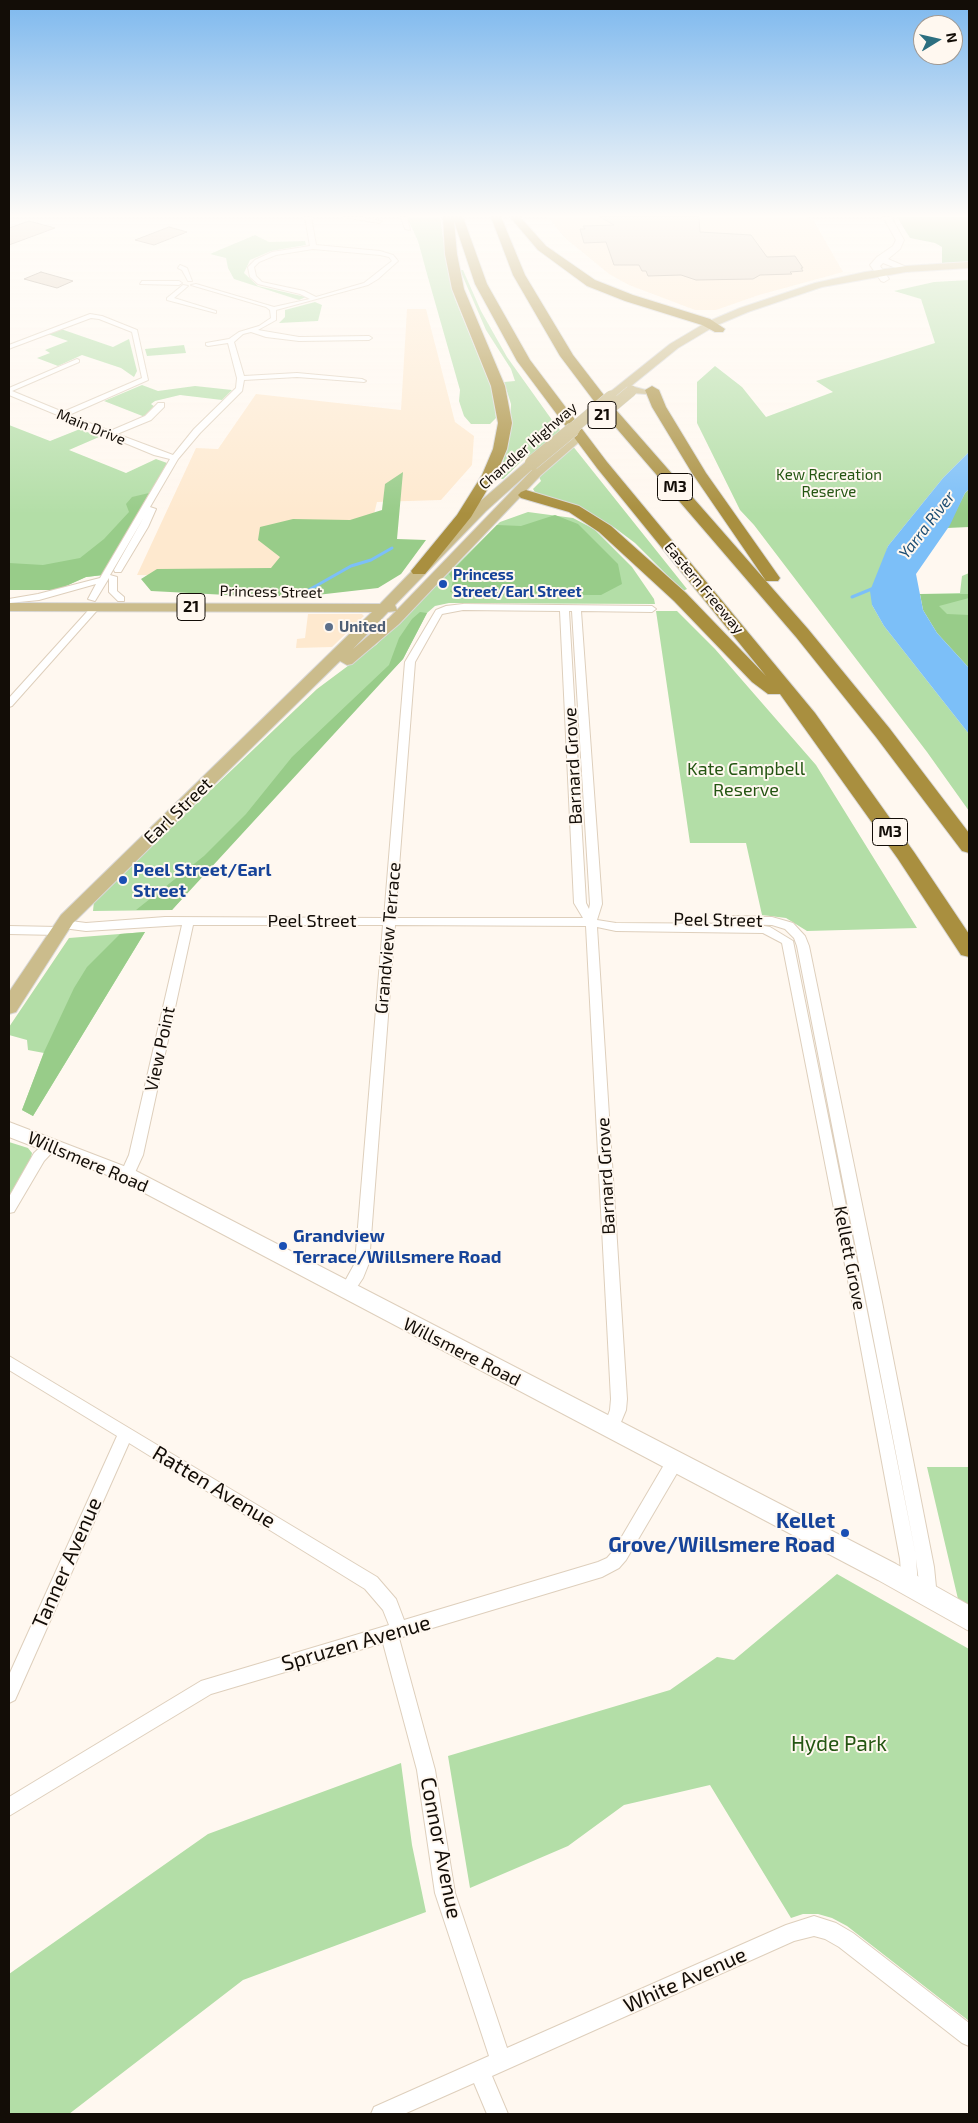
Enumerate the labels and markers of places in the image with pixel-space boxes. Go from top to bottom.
place label: Princess Street/Earl Street [453,566,582,601]
marker: Princess Street/Earl Street [437,578,449,590]
place label: United [339,618,386,636]
marker: United [323,621,335,633]
place label: Peel Street/Earl Street [133,859,271,902]
marker: Peel Street/Earl Street [117,874,129,886]
place label: Grandview Terrace/Willsmere Road [293,1225,501,1268]
marker: Grandview Terrace/Willsmere Road [277,1240,289,1252]
place label: Kellet Grove/Willsmere Road [608,1508,835,1558]
marker: Kellet Grove/Willsmere Road [839,1527,851,1539]

